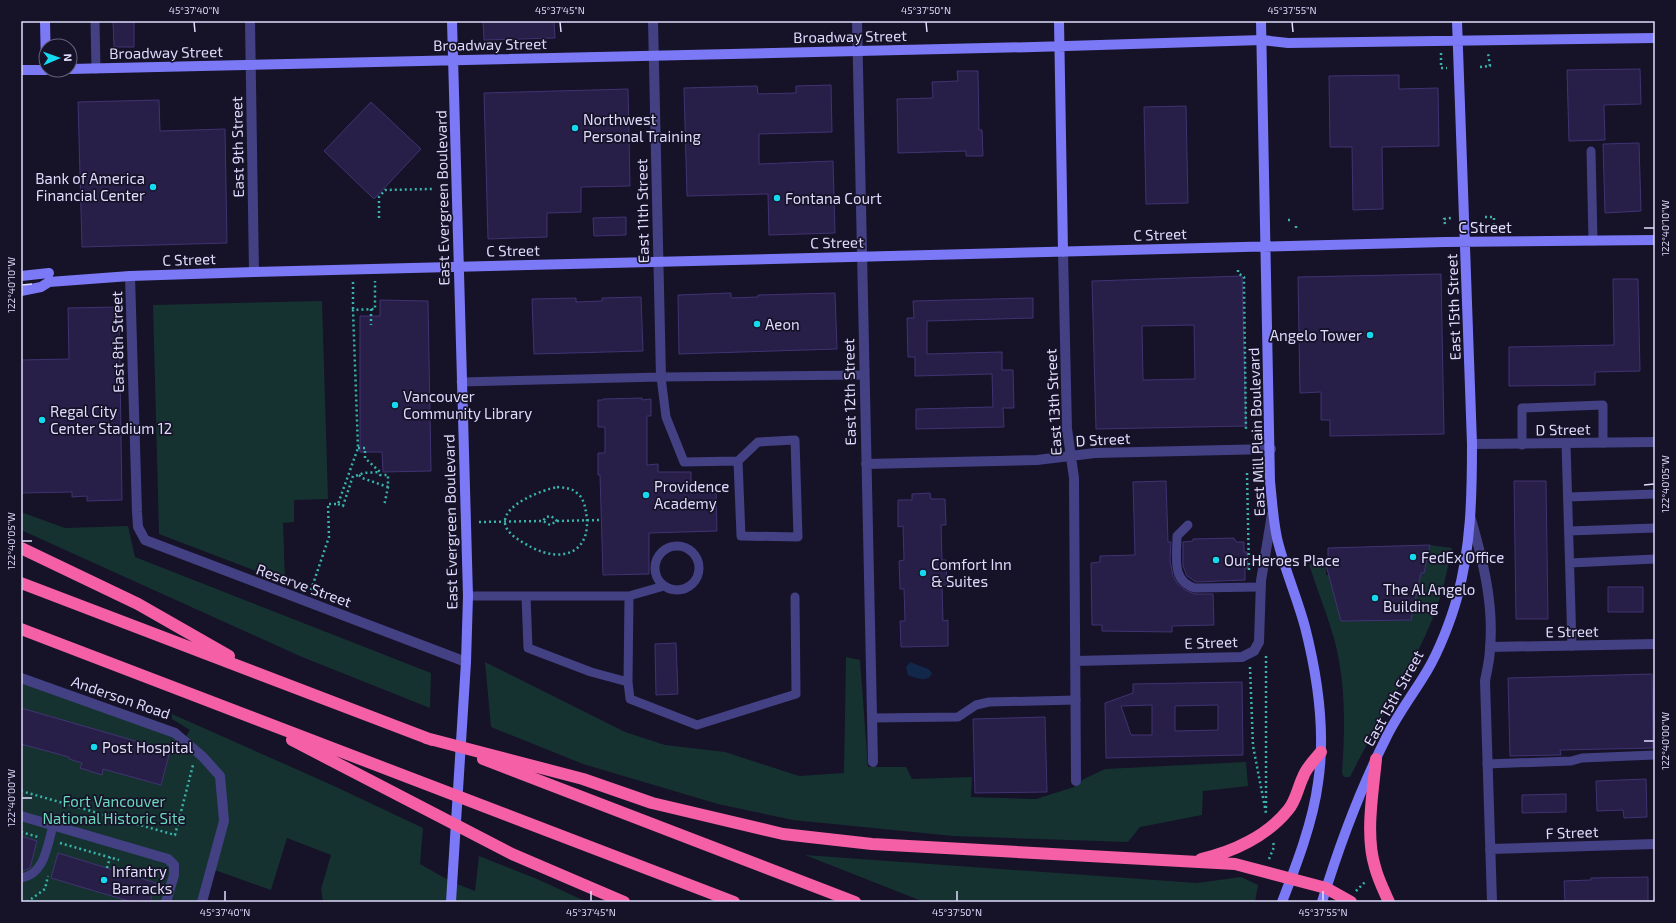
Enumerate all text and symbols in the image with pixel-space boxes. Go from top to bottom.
text: 45°37'40"N [169,4,219,16]
text: 45°37'45"N [535,4,585,16]
text: 45°37'50"N [901,4,951,16]
text: 45°37'55"N [1267,4,1317,16]
street label: Broadway Street [793,26,907,46]
street label: Broadway Street [433,34,547,54]
north arrow [38,38,78,78]
street label: Broadway Street [109,42,223,62]
text: N [62,53,75,62]
street label: East 9th Street [227,96,247,198]
street label: East Evergreen Boulevard [431,110,453,286]
place label: Northwest Personal Training [583,110,701,145]
marker: Northwest Personal Training [570,123,580,133]
street label: East 11th Street [632,158,652,264]
place label: Bank of America Financial Center [35,169,145,204]
marker: Bank of America Financial Center [148,182,158,192]
place label: Fontana Court [785,189,882,207]
marker: Fontana Court [772,193,782,203]
text: 122°40'10"W [1659,199,1671,256]
street label: C Street [1458,218,1512,236]
street label: C Street [1133,224,1187,244]
street label: C Street [810,233,864,251]
street label: C Street [486,241,540,259]
street label: C Street [162,249,216,269]
street label: East 15th Street [1442,253,1464,361]
text: 122°40'10"W [5,256,17,313]
street label: East 8th Street [107,291,127,393]
place label: Aeon [765,315,800,333]
marker: Aeon [752,319,762,329]
place label: Angelo Tower [1270,326,1362,344]
marker: Angelo Tower [1365,330,1375,340]
street label: East 12th Street [839,338,859,446]
street label: East Mill Plain Boulevard [1244,347,1268,517]
street label: East 13th Street [1041,348,1065,456]
place label: Vancouver Community Library [403,387,532,422]
marker: Vancouver Community Library [390,400,400,410]
place label: Regal City Center Stadium 12 [50,402,172,437]
marker: Regal City Center Stadium 12 [37,415,47,425]
street label: D Street [1535,420,1591,438]
street label: D Street [1075,429,1131,449]
street label: East Evergreen Boulevard [439,434,461,610]
text: 122°40'05"W [1659,455,1671,513]
place label: Providence Academy [654,477,729,512]
marker: Providence Academy [641,490,651,500]
text: 122°40'05"W [5,512,17,570]
place label: FedEx Office [1421,548,1504,566]
place label: Our Heroes Place [1224,551,1340,569]
marker: FedEx Office [1408,552,1418,562]
place label: Comfort Inn & Suites [931,555,1012,590]
marker: Our Heroes Place [1211,555,1221,565]
street label: Reserve Street [254,559,354,611]
marker: Comfort Inn & Suites [918,568,928,578]
place label: The Al Angelo Building [1383,580,1475,615]
marker: The Al Angelo Building [1370,593,1380,603]
street label: E Street [1545,622,1599,640]
street label: E Street [1184,632,1238,652]
street label: East 15th Street [1359,647,1427,749]
street label: Anderson Road [69,672,173,722]
text: 122°40'00"W [1659,711,1671,770]
place label: Post Hospital [102,738,193,756]
marker: Post Hospital [89,742,99,752]
text: 122°40'00"W [5,768,17,827]
park label: Fort Vancouver National Historic Site [42,792,186,827]
street label: F Street [1545,822,1599,842]
place label: Infantry Barracks [112,862,172,897]
marker: Infantry Barracks [99,875,109,885]
text: 45°37'40"N [200,906,250,918]
text: 45°37'45"N [566,906,616,918]
text: 45°37'50"N [932,906,982,918]
text: 45°37'55"N [1298,906,1348,918]

